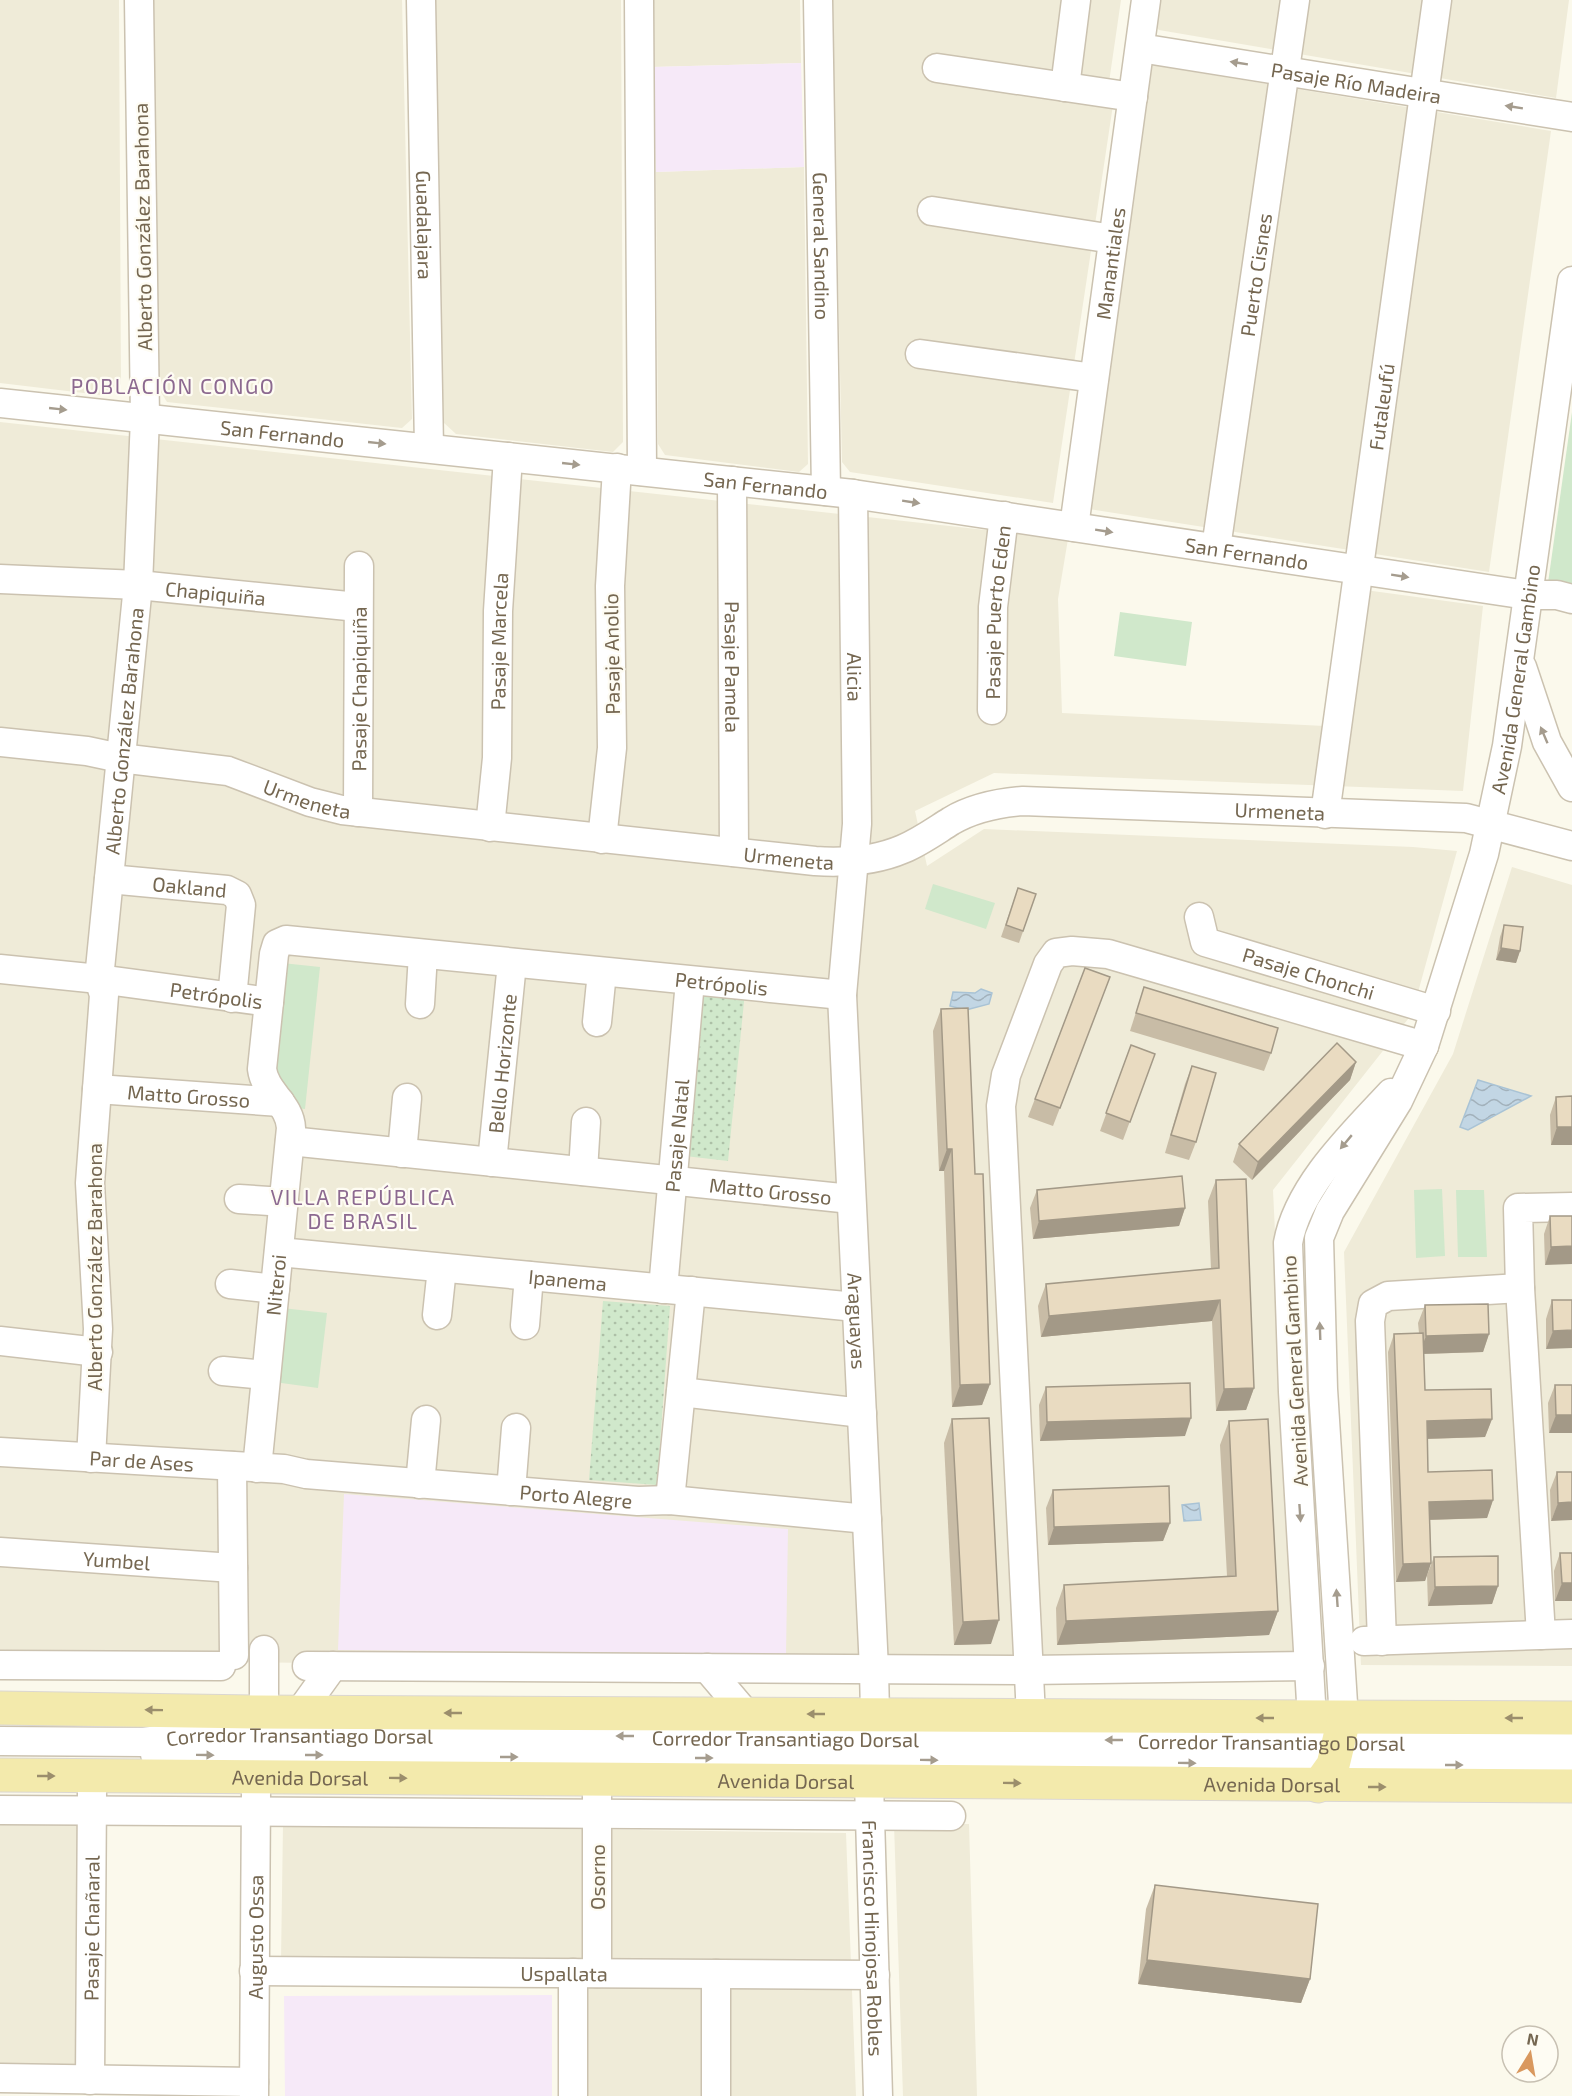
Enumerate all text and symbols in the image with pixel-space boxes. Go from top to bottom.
street label: Pasaje Río Madeira [1269,57,1443,108]
one-way arrow [1229,59,1248,68]
street label: Alberto González Barahona [128,103,156,351]
one-way arrow [1505,103,1524,112]
street label: Guadalajara [412,170,438,280]
street label: General Sandino [809,172,835,320]
street label: Manantiales [1090,206,1130,321]
street label: Puerto Cisnes [1235,211,1276,338]
street label: Futaleufú [1363,362,1399,452]
district label: POBLACIÓN CONGO [71,373,275,398]
one-way arrow [49,404,68,414]
street label: San Fernando [219,415,346,452]
one-way arrow [368,438,387,448]
one-way arrow [562,459,581,468]
street label: San Fernando [702,466,829,503]
one-way arrow [902,498,921,507]
street label: Pasaje Puerto Eden [980,524,1015,699]
one-way arrow [1094,527,1113,536]
street label: San Fernando [1183,532,1310,574]
street label: Avenida General Gambino [1485,563,1544,796]
street label: Pasaje Marcela [485,572,512,710]
one-way arrow [1391,572,1410,581]
street label: Chapiquiña [164,576,267,610]
street label: Pasaje Anolio [598,593,624,715]
street label: Pasaje Pamela [721,601,745,733]
street label: Alberto González Barahona [99,606,148,856]
street label: Pasaje Chapiquiña [346,606,371,772]
street label: Alicia [843,652,868,702]
one-way arrow [1539,726,1549,744]
street label: Urmeneta [260,773,352,823]
street label: Urmeneta [1234,797,1326,825]
street label: Urmeneta [742,841,834,874]
street label: Oakland [151,871,228,902]
street label: Pasaje Chonchi [1240,942,1378,1004]
street label: Petrópolis [674,967,769,1000]
street label: Petrópolis [169,977,264,1013]
street label: Bello Horizonte [483,993,521,1134]
street label: Pasaje Natal [660,1078,693,1193]
street label: Matto Grosso [127,1079,251,1112]
one-way arrow [1341,1134,1353,1149]
street label: Alberto González Barahona [82,1143,106,1391]
street label: Matto Grosso [708,1172,833,1209]
district label: VILLA REPÚBLICA DE BRASIL [270,1184,456,1233]
street label: Niteroi [260,1253,290,1317]
street label: Avenida General Gambino [1276,1255,1312,1487]
street label: Ipanema [527,1264,608,1295]
street label: Araguayas [843,1272,872,1370]
one-way arrow [1316,1321,1325,1340]
street label: Par de Ases [89,1445,195,1476]
street label: Porto Alegre [519,1479,633,1512]
one-way arrow [1296,1504,1305,1523]
street label: Yumbel [82,1546,151,1574]
one-way arrow [1332,1588,1342,1607]
one-way arrow [144,1706,163,1715]
one-way arrow [444,1708,463,1718]
one-way arrow [807,1709,826,1719]
one-way arrow [1255,1713,1274,1723]
one-way arrow [1504,1713,1523,1723]
street label: Corredor Transantiago Dorsal [164,1722,433,1751]
street label: Corredor Transantiago Dorsal [652,1725,919,1751]
street label: Corredor Transantiago Dorsal [1138,1729,1405,1755]
one-way arrow [616,1731,635,1741]
one-way arrow [1104,1735,1123,1745]
one-way arrow [196,1750,215,1759]
one-way arrow [304,1750,323,1760]
one-way arrow [499,1752,518,1762]
one-way arrow [694,1753,713,1763]
one-way arrow [920,1755,939,1765]
one-way arrow [1178,1758,1197,1768]
one-way arrow [1445,1761,1464,1770]
street label: Avenida Dorsal [232,1765,368,1790]
street label: Avenida Dorsal [718,1768,854,1793]
one-way arrow [36,1771,55,1781]
street label: Avenida Dorsal [1204,1771,1340,1796]
one-way arrow [389,1773,408,1783]
one-way arrow [1002,1778,1021,1788]
one-way arrow [1367,1782,1386,1792]
street label: Francisco Hinojosa Robles [858,1820,889,2057]
street label: Osorno [585,1844,609,1910]
street label: Pasaje Chañaral [79,1855,104,2001]
street label: Augusto Ossa [243,1875,267,1999]
street label: Uspallata [520,1961,608,1985]
north arrow [1500,2024,1560,2084]
text: N [1525,2028,1540,2049]

